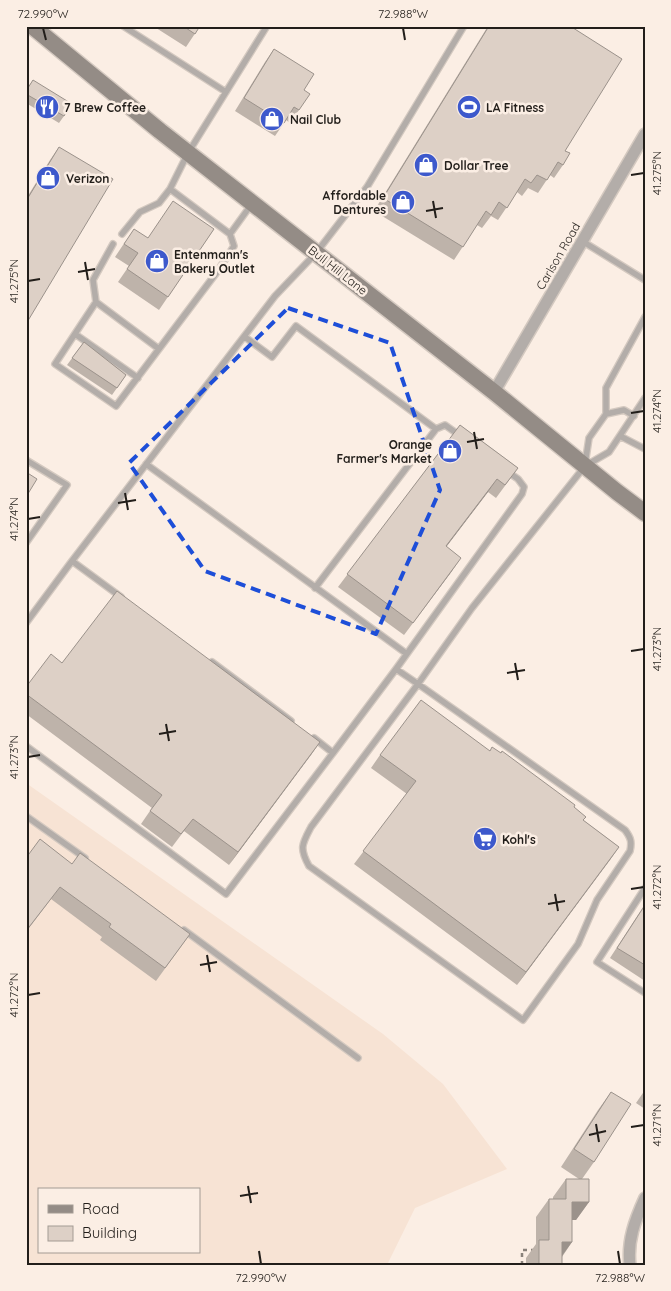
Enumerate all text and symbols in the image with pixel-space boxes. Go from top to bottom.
text: 72.990°W [17,6,69,21]
text: 72.988°W [378,6,429,21]
restaurant icon: 7 Brew Coffee [34,94,60,120]
sports icon: LA Fitness [456,94,482,120]
place label: 7 Brew Coffee [64,100,146,115]
place label: LA Fitness [486,100,544,115]
shop icon: Nail Club [259,106,285,132]
place label: Nail Club [290,112,342,127]
text: 41.275°N [649,151,664,195]
shop icon: Dollar Tree [413,152,439,178]
place label: Dollar Tree [444,158,509,173]
shop icon: Verizon [35,165,61,191]
place label: Verizon [66,171,109,186]
place label: Affordable Dentures [323,188,386,217]
shop icon: Affordable Dentures [390,189,416,215]
street label: Carlson Road [533,220,583,292]
street label: Bull Hill Lane [305,242,371,298]
place label: Entenmann's Bakery Outlet [174,247,255,276]
shop icon: Entenmann's Bakery Outlet [144,248,170,274]
text: 41.275°N [6,259,21,303]
text: 41.274°N [649,389,664,433]
place label: Orange Farmer's Market [337,437,432,466]
shop icon: Orange Farmer's Market [437,438,463,464]
text: 41.274°N [6,497,21,541]
text: 41.273°N [649,627,664,671]
text: 41.273°N [6,735,21,779]
supermarket icon: Kohl's [472,826,498,852]
place label: Kohl's [502,832,536,847]
text: 41.272°N [649,865,664,909]
text: 41.272°N [6,973,21,1017]
text: 41.271°N [649,1103,664,1147]
legend [38,1188,200,1254]
text: Road [82,1199,119,1218]
text: Building [82,1223,137,1242]
text: 72.990°W [235,1270,287,1285]
text: 72.988°W [595,1270,646,1285]

